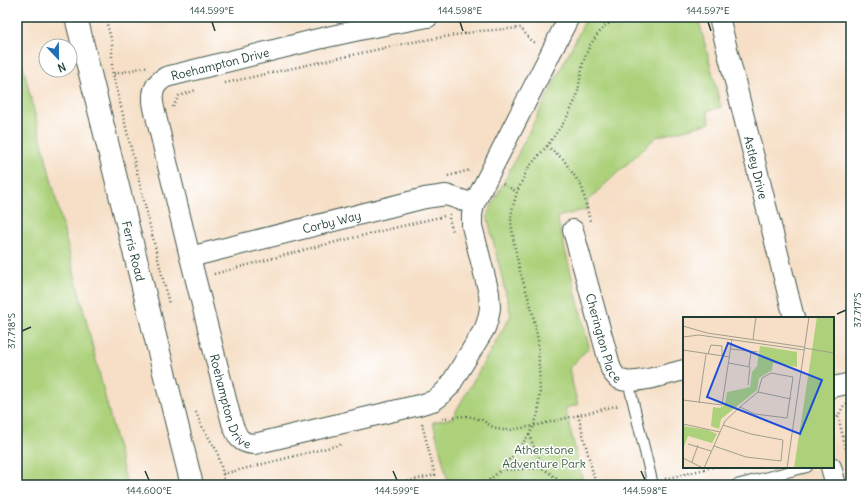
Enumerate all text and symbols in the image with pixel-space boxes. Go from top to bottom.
text: 144.599°E [190,4,234,17]
text: 144.598°E [438,4,482,17]
text: 144.597°E [686,4,730,17]
north arrow [38,38,78,78]
street label: Roehampton Drive [169,45,271,83]
text: N [56,59,68,75]
street label: Astley Drive [741,134,772,201]
street label: Corby Way [301,207,362,236]
street label: Ferris Road [119,219,149,283]
street label: Cherington Place [583,292,625,385]
text: 37.717°S [851,292,864,328]
text: 37.718°S [5,312,18,349]
inset map [683,317,834,468]
street label: Roehampton Drive [207,352,253,451]
park label: Atherstone Adventure Park [502,442,586,471]
text: 144.600°E [126,484,172,497]
text: 144.599°E [375,484,419,497]
text: 144.598°E [623,484,667,497]

